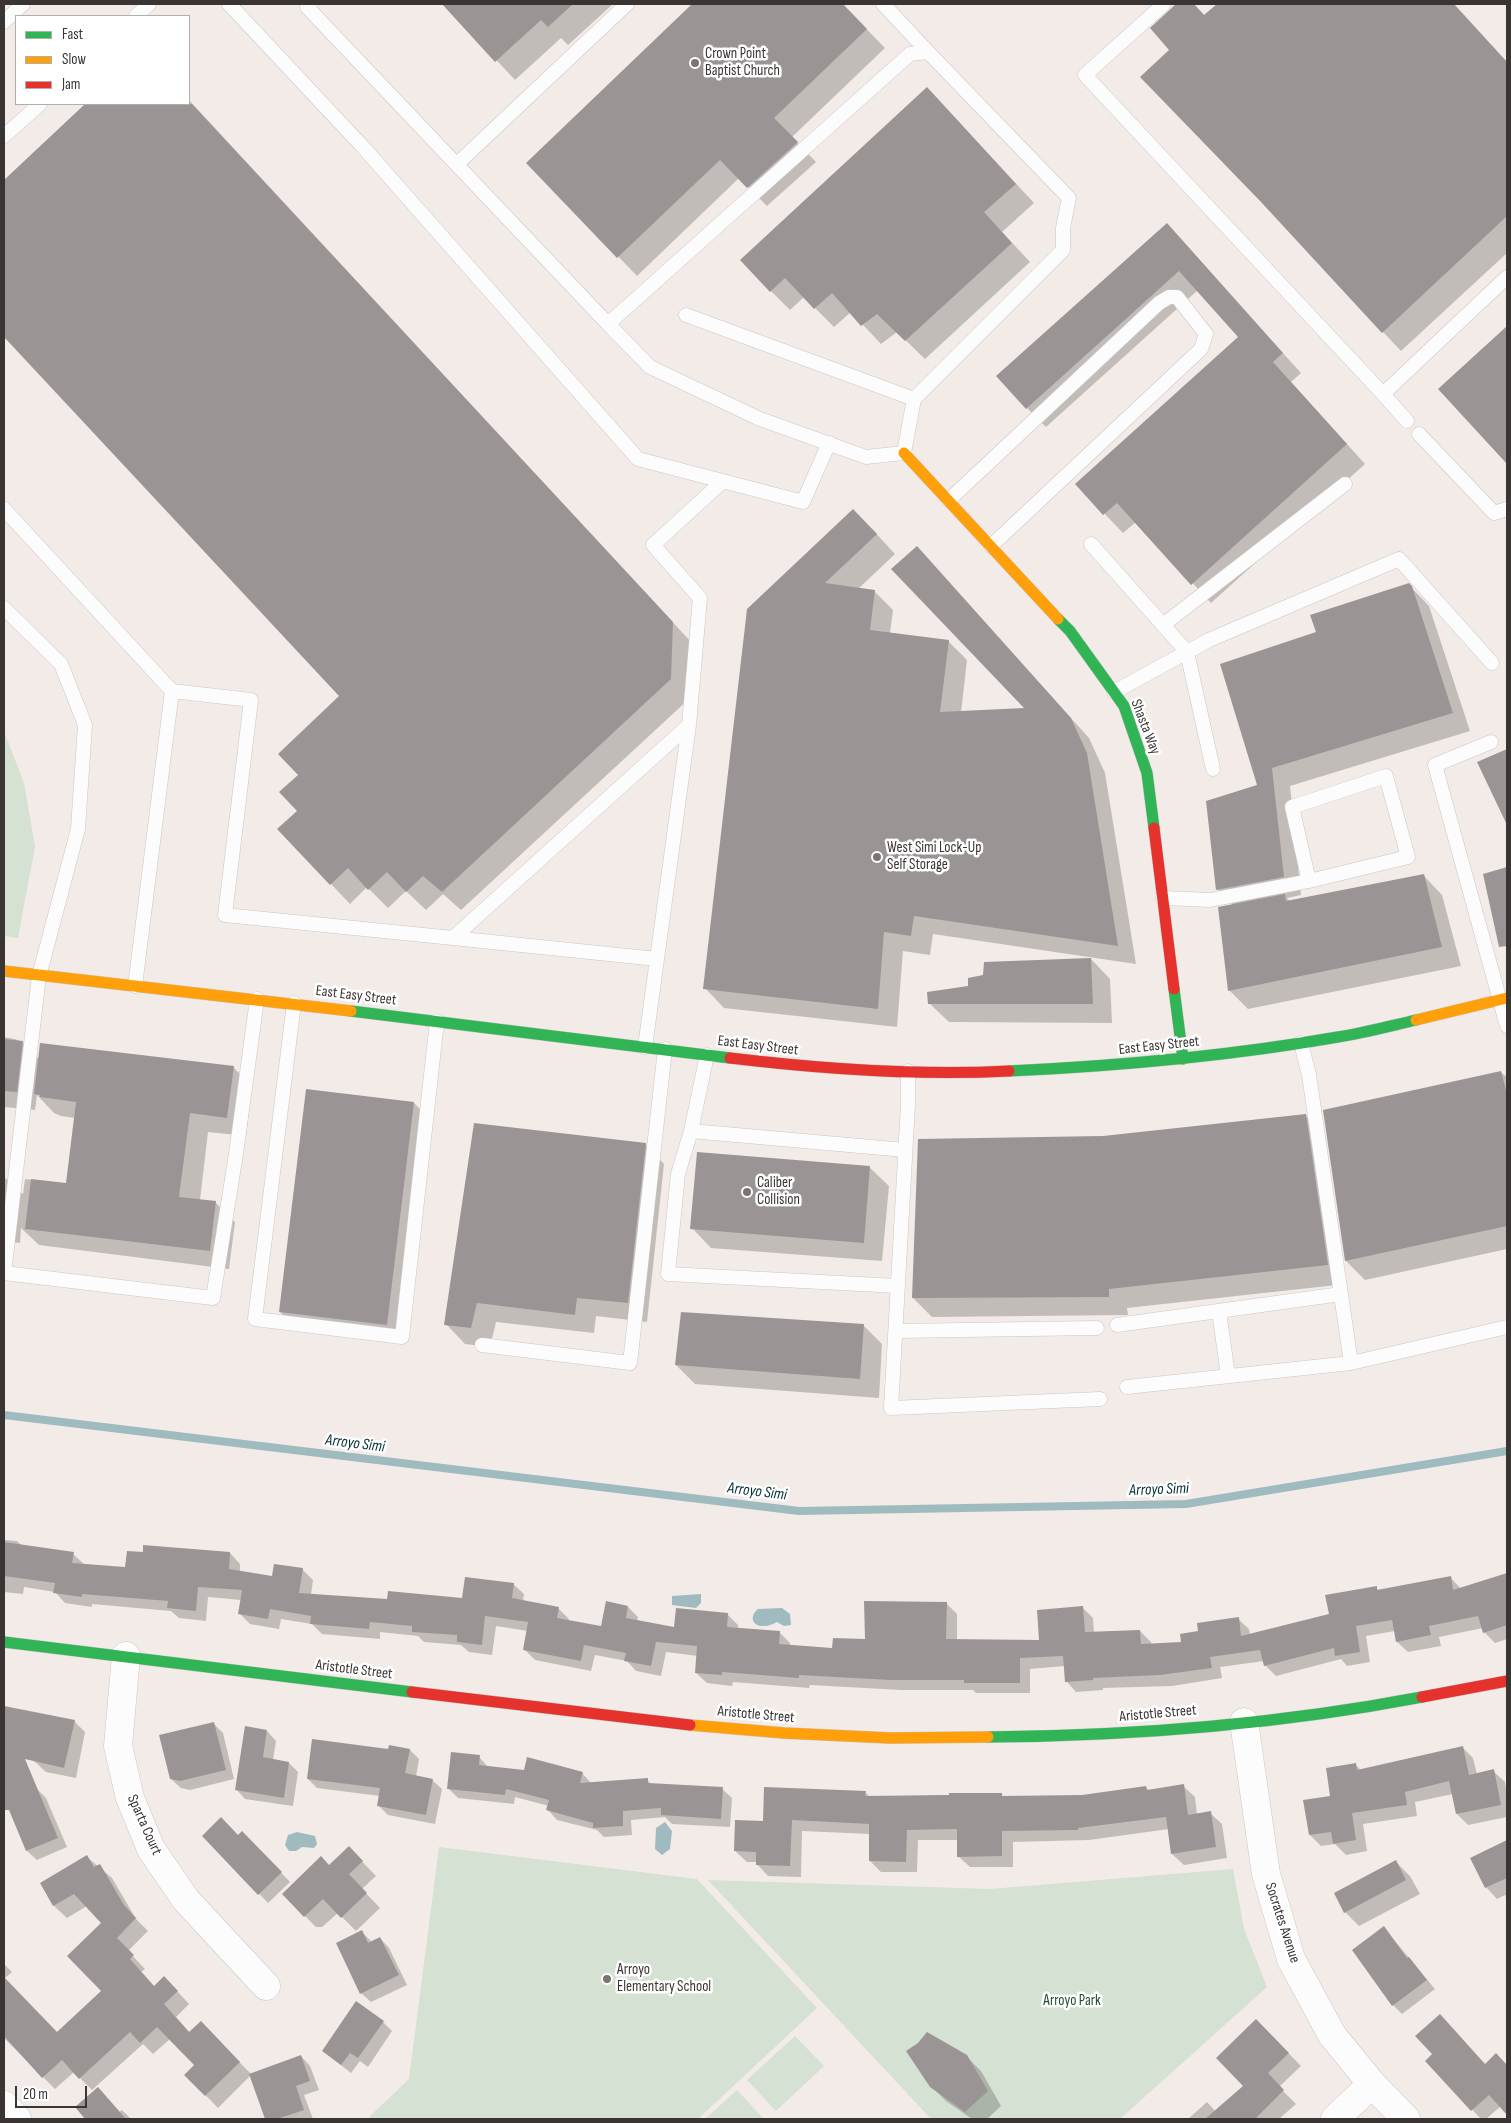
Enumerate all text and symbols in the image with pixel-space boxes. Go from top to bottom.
legend [15,15,190,105]
text: Fast [62,25,83,44]
place label: Crown Point Baptist Church [705,45,780,80]
text: Slow [62,50,86,69]
marker: Crown Point Baptist Church [689,57,701,69]
text: Jam [62,75,80,94]
street label: Shasta Way [1126,697,1164,757]
place label: West Simi Lock-Up Self Storage [887,839,981,874]
marker: West Simi Lock-Up Self Storage [871,851,883,863]
street label: East Easy Street [315,982,397,1010]
street label: East Easy Street [717,1032,799,1060]
street label: East Easy Street [1118,1033,1200,1059]
place label: Caliber Collision [757,1174,800,1209]
marker: Caliber Collision [741,1186,753,1198]
water label: Arroyo Simi [324,1431,386,1457]
water label: Arroyo Simi [726,1479,788,1505]
water label: Arroyo Simi [1129,1479,1189,1501]
street label: Aristotle Street [315,1656,393,1684]
street label: Aristotle Street [1119,1702,1197,1726]
street label: Aristotle Street [717,1703,795,1727]
street label: Sparta Court [123,1792,165,1858]
street label: Socrates Avenue [1261,1881,1303,1965]
place label: Arroyo Elementary School [617,1961,711,1996]
marker: Arroyo Elementary School [601,1973,613,1985]
park label: Arroyo Park [1043,1992,1101,2010]
scale bar [18,2076,90,2108]
text: 20 m [23,2085,48,2104]

